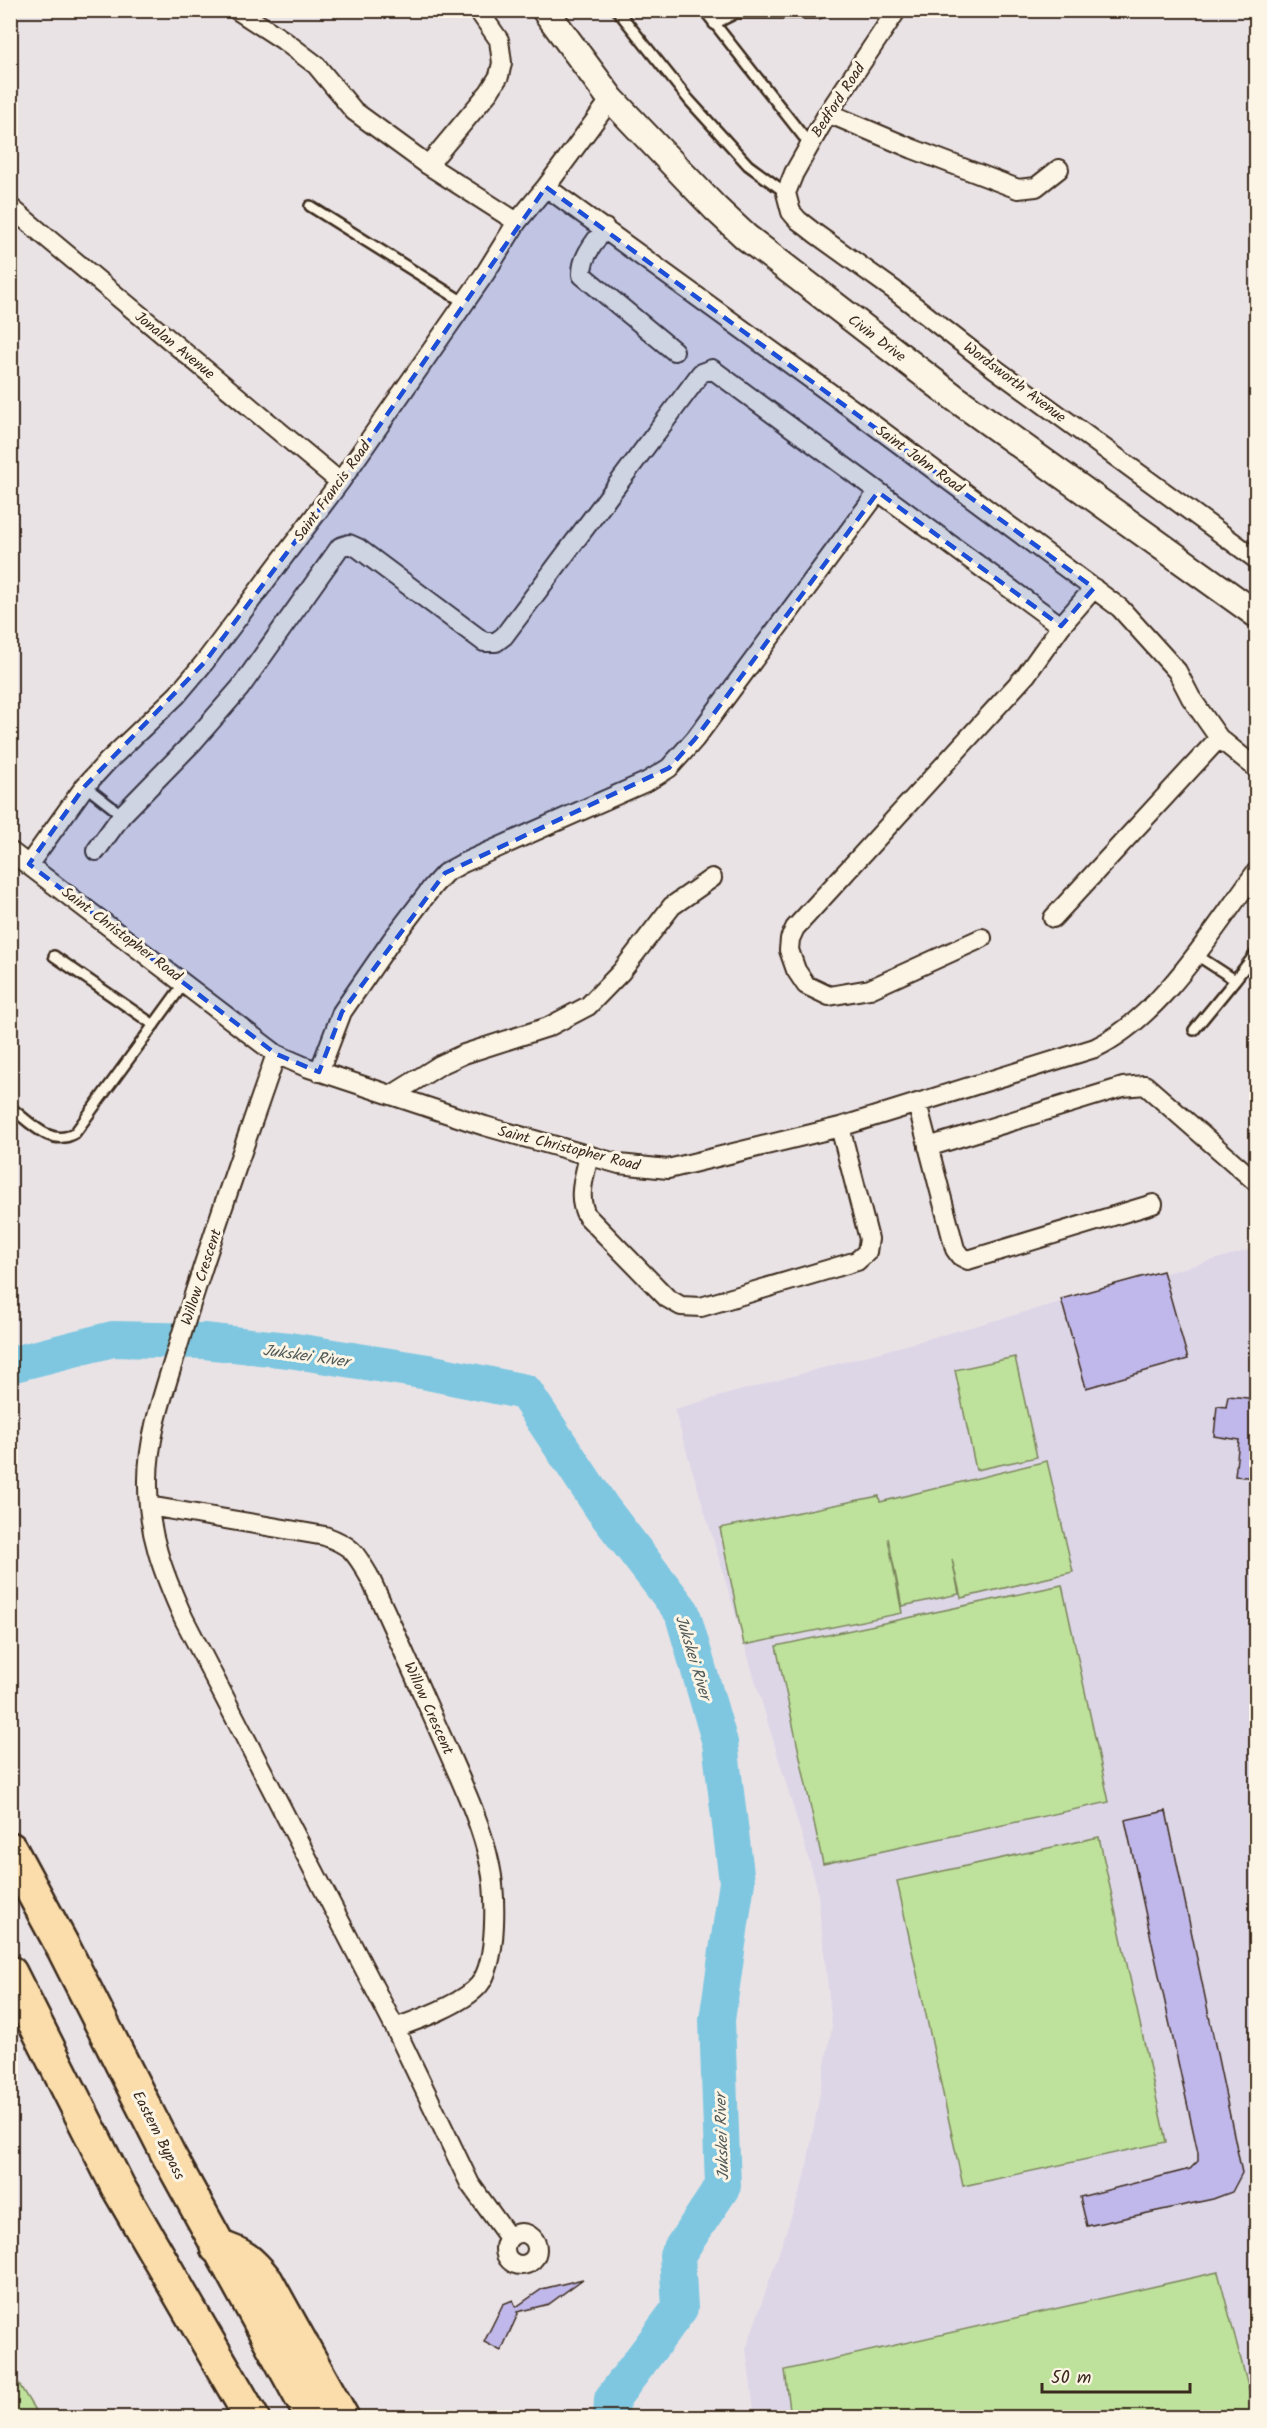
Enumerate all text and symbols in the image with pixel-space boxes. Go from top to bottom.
street label: Bedford Road [806,58,872,143]
street label: Jonalan Avenue [129,306,220,386]
street label: Civin Drive [842,309,911,369]
street label: Wordsworth Avenue [958,336,1071,430]
street label: Saint John Road [870,419,969,500]
street label: Saint Francis Road [288,436,378,547]
street label: Saint Christopher Road [56,881,187,989]
street label: Saint Christopher Road [495,1120,643,1178]
street label: Willow Crescent [175,1226,229,1329]
water label: Jukskei River [261,1338,354,1375]
water label: Jukskei River [668,1612,718,1706]
street label: Willow Crescent [397,1658,459,1759]
street label: Eastern Bypass [125,2087,191,2185]
water label: Jukskei River [708,2089,737,2181]
scale bar [1042,2356,1190,2394]
text: 50 m [1051,2364,1091,2393]

